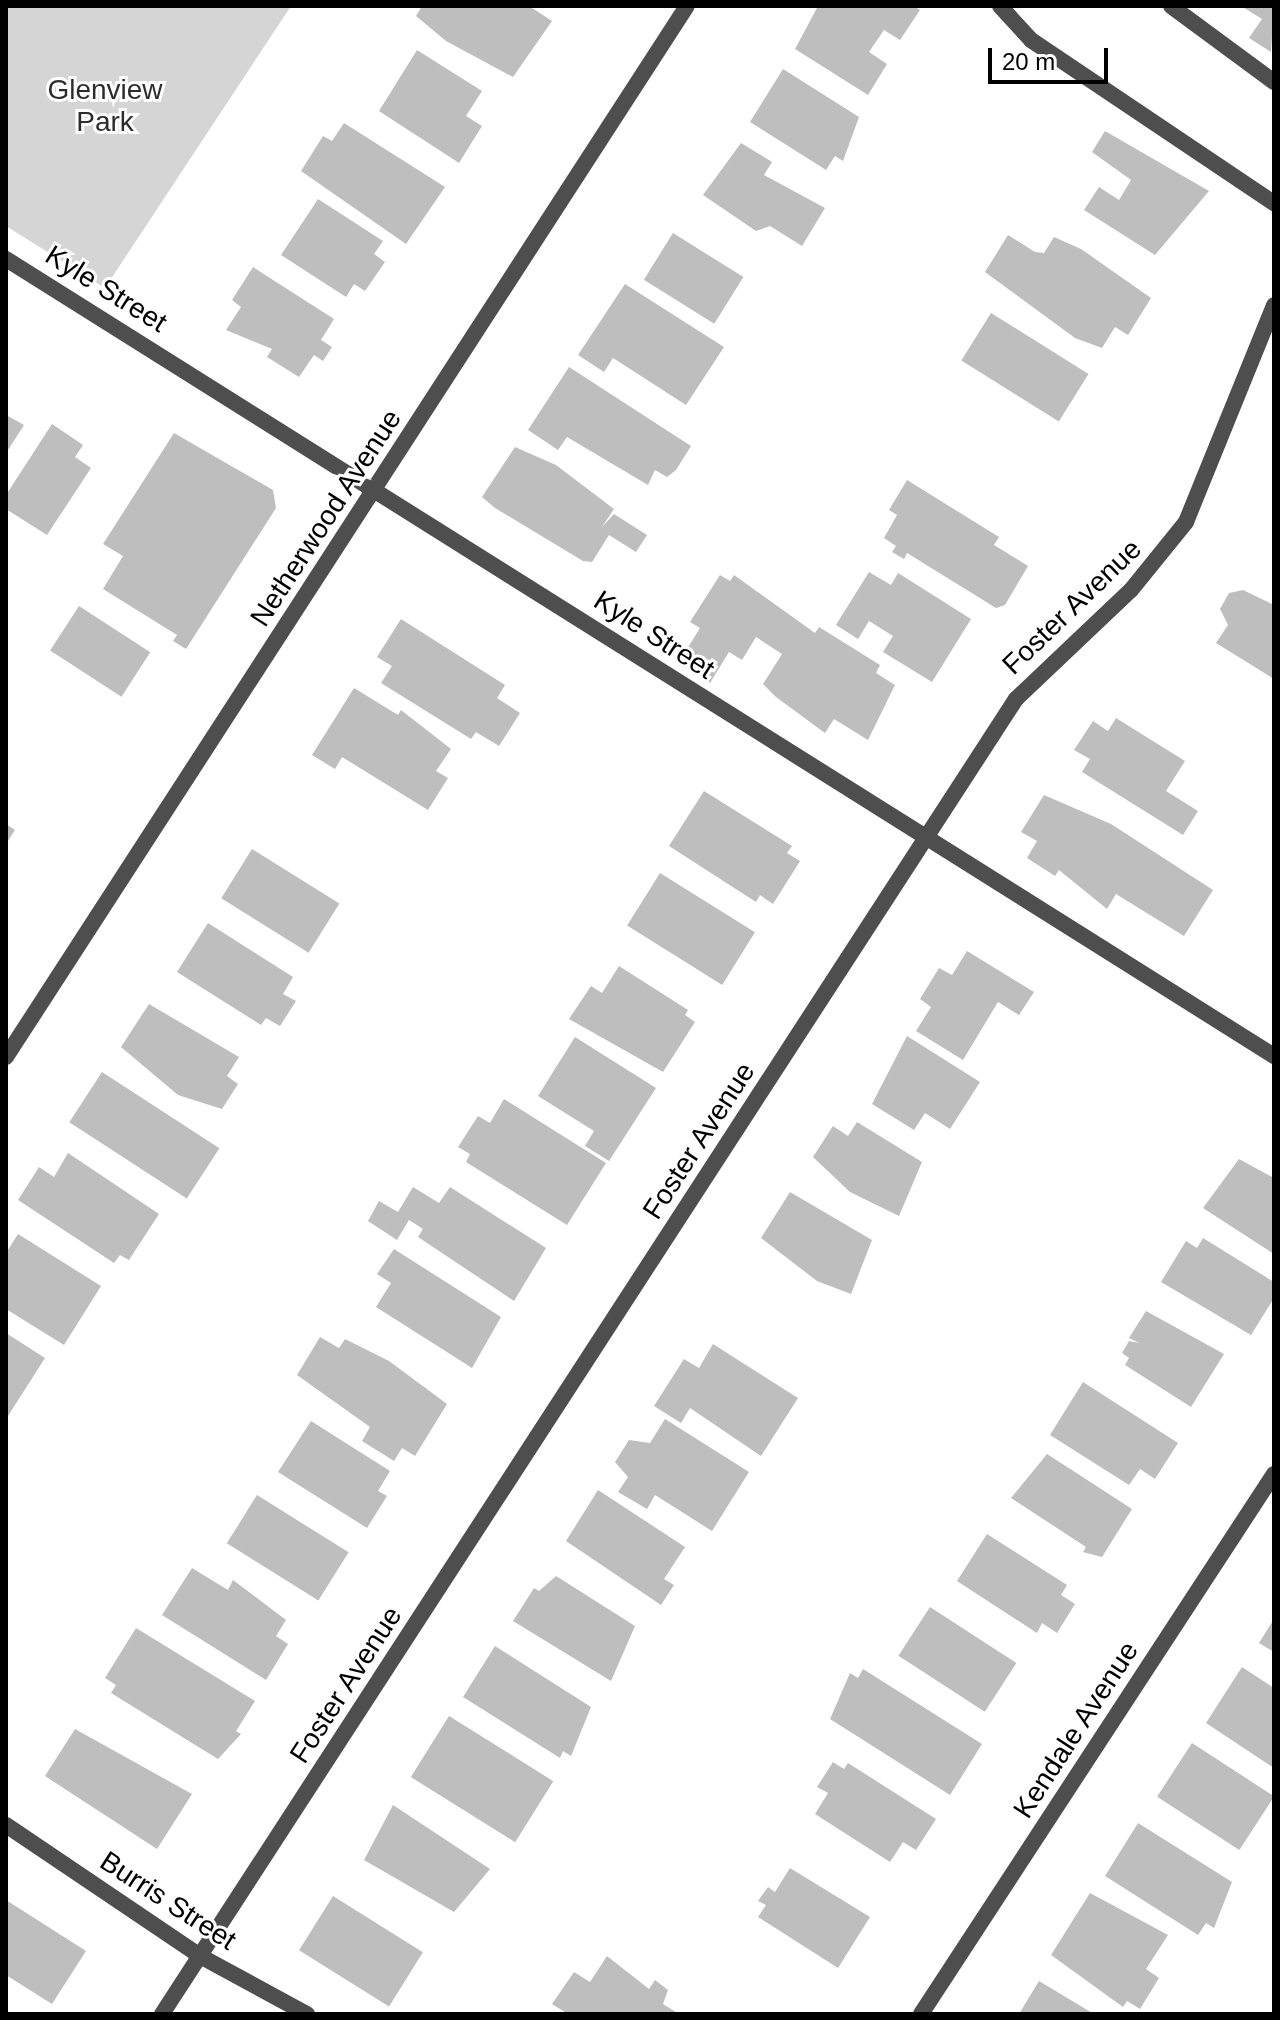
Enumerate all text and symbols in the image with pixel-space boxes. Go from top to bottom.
scale bar [992,32,1112,82]
text: 20 m [1002,48,1055,75]
park label: Glenview Park [47,73,163,139]
street label: Kyle Street [39,238,173,340]
street label: Netherwood Avenue [243,403,409,633]
street label: Foster Avenue [995,532,1149,682]
street label: Kyle Street [587,584,721,686]
street label: Foster Avenue [635,1056,763,1226]
street label: Foster Avenue [282,1600,410,1770]
street label: Kendale Avenue [1006,1635,1146,1825]
street label: Burris Street [94,1845,242,1957]

